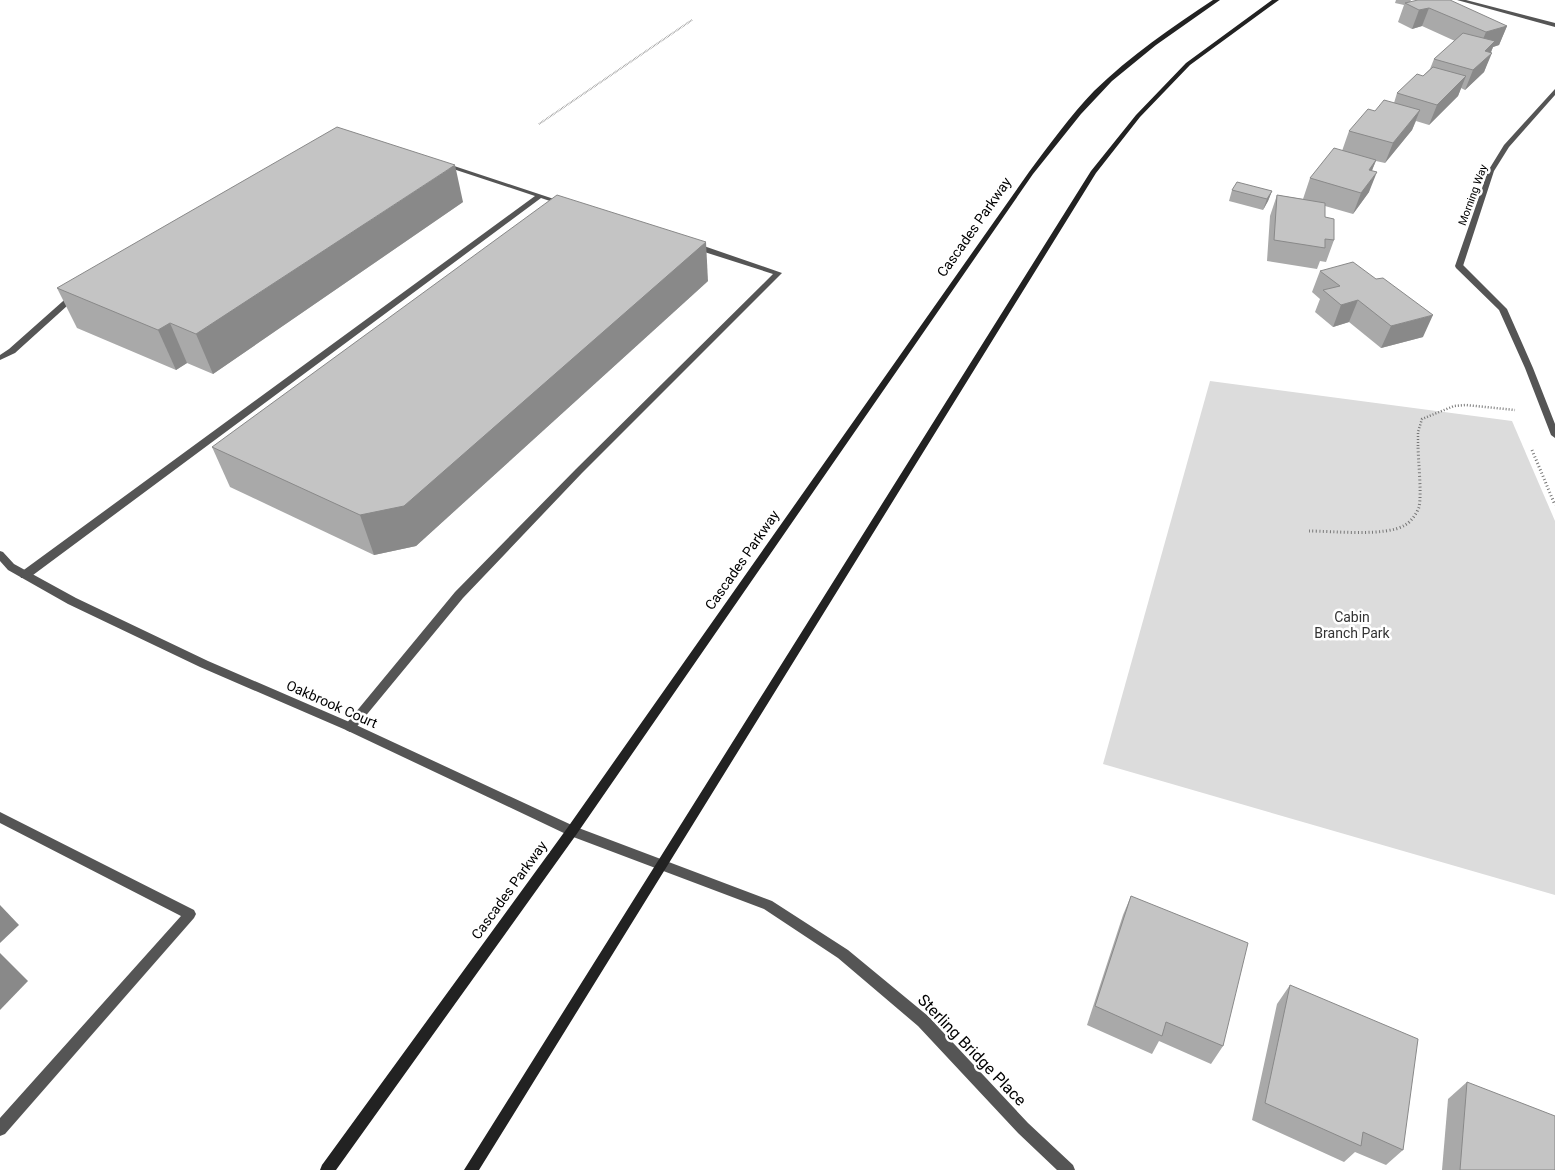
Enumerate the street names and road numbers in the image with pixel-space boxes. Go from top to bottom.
street label: Morning Way [1456,162,1490,227]
street label: Cascades Parkway [934,174,1015,280]
street label: Cascades Parkway [702,507,783,613]
street label: Oakbrook Court [284,677,380,731]
street label: Cascades Parkway [468,837,550,942]
street label: Sterling Bridge Place [914,990,1030,1110]

